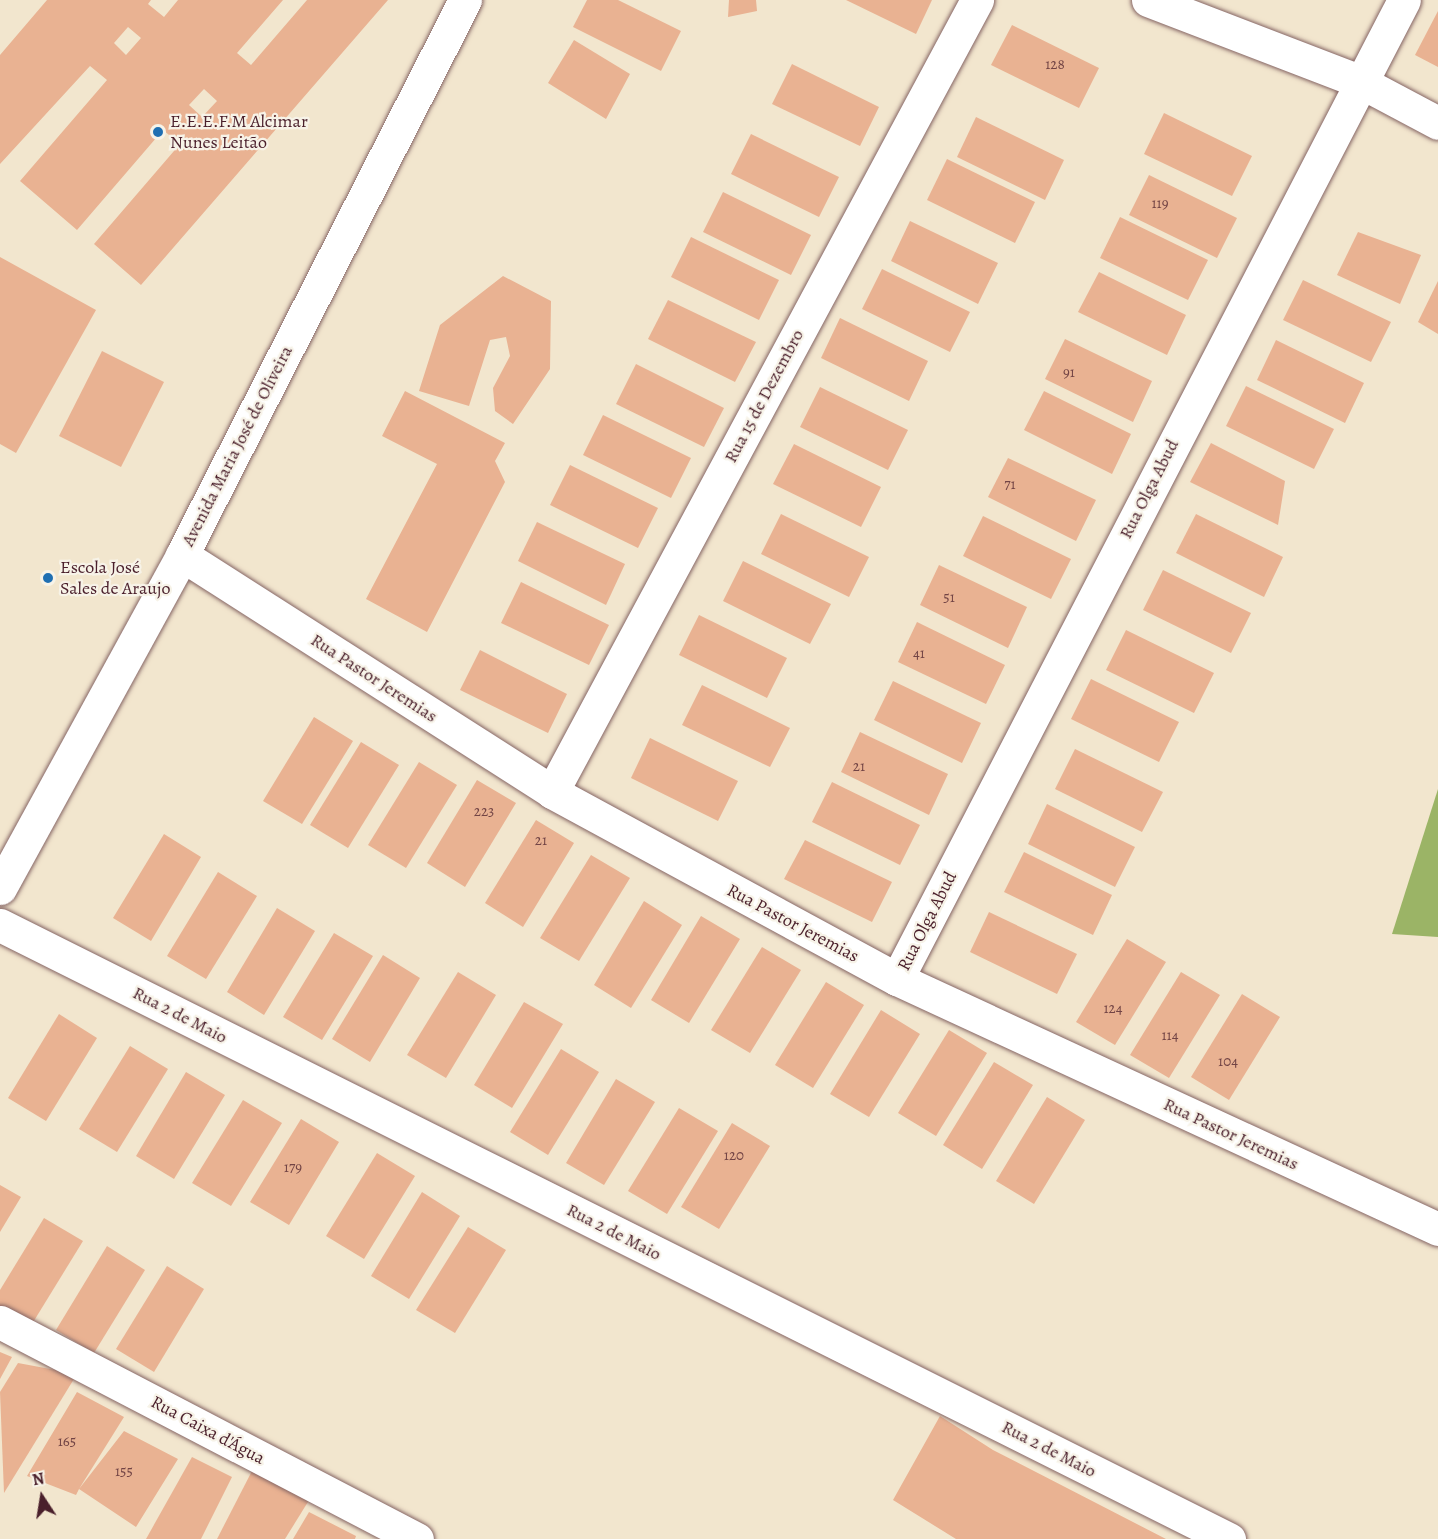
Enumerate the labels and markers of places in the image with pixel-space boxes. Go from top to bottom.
place label: E.E.E.F.M Alcimar Nunes Leitão [170,111,308,154]
marker: E.E.E.F.M Alcimar Nunes Leitão [151,125,165,139]
place label: Escola José Sales de Araujo [60,557,171,600]
marker: Escola José Sales de Araujo [41,571,55,585]

